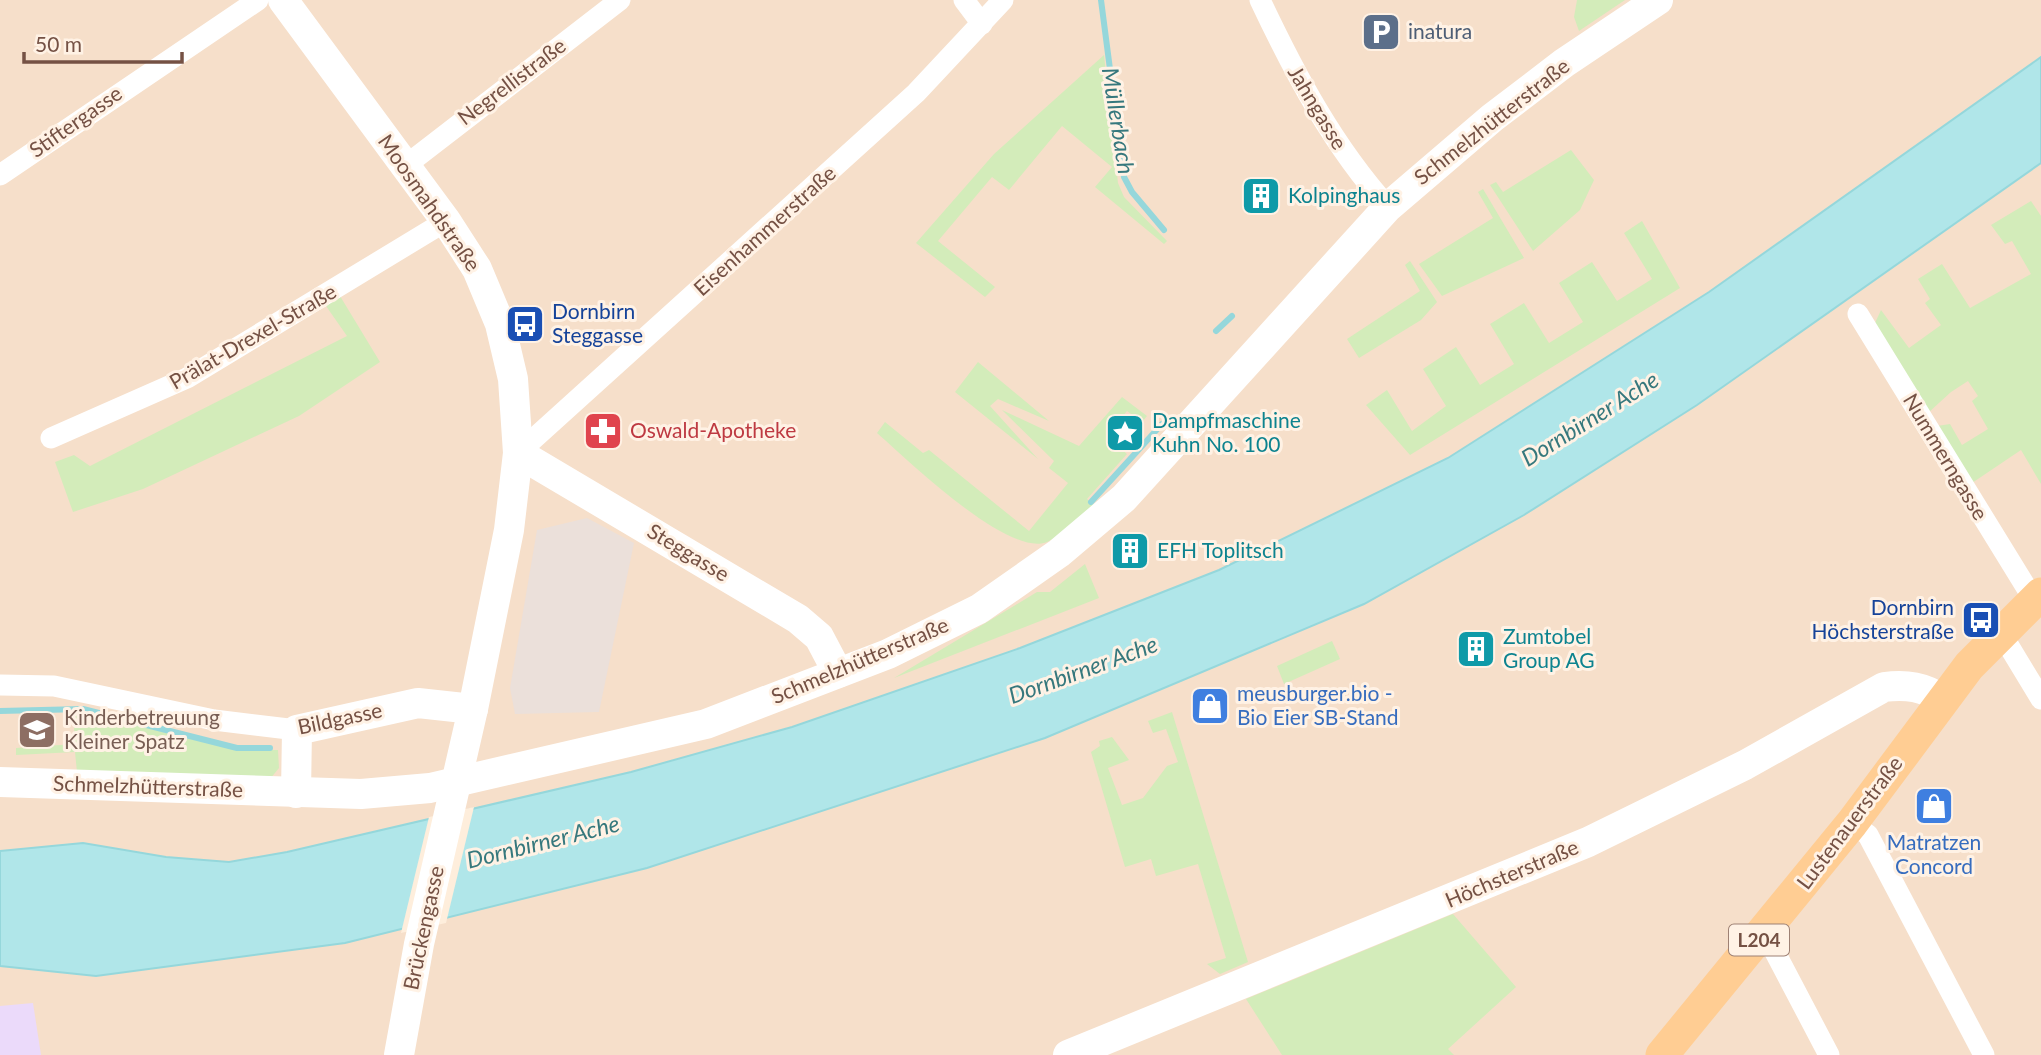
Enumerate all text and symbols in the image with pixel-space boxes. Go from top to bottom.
parking icon: inatura [1360,11,1402,53]
place label: inatura [1408,18,1472,43]
scale bar [24,21,182,65]
text: 50 m [35,31,82,56]
street label: Negrellistraße [452,32,570,130]
street label: Schmelzhütterstraße [1408,52,1574,189]
street label: Jahngasse [1284,61,1353,154]
water label: Müllerbach [1097,66,1141,176]
street label: Stiftergasse [24,80,126,162]
street label: Moosmahdstraße [374,129,487,275]
street label: Eisenhammerstraße [688,160,840,300]
building icon: Kolpinghaus [1240,175,1282,217]
place label: Kolpinghaus [1288,182,1400,207]
street label: Prälat-Drexel-Straße [164,278,340,394]
place label: Dornbirn Steggasse [552,298,643,347]
bus stop icon: Dornbirn Steggasse [504,303,546,345]
water label: Dornbirner Ache [1516,365,1663,472]
street label: Nummerngasse [1899,388,1994,524]
place label: Dampfmaschine Kuhn No. 100 [1152,407,1301,456]
pharmacy icon: Oswald-Apotheke [582,410,624,452]
place icon: Dampfmaschine Kuhn No. 100 [1104,412,1146,454]
place label: Oswald-Apotheke [630,417,796,442]
street label: Steggasse [643,518,734,586]
building icon: EFH Toplitsch [1109,530,1151,572]
place label: EFH Toplitsch [1157,537,1284,562]
place label: Dornbirn Höchsterstraße [1812,594,1954,643]
bus stop icon: Dornbirn Höchsterstraße [1960,599,2002,641]
street label: Schmelzhütterstraße [767,611,952,708]
place label: Zumtobel Group AG [1503,623,1595,672]
building icon: Zumtobel Group AG [1455,628,1497,670]
water label: Dornbirner Ache [1004,629,1161,709]
place label: meusburger.bio - Bio Eier SB-Stand [1237,680,1399,729]
shop icon: meusburger.bio - Bio Eier SB-Stand [1189,685,1231,727]
street label: Bildgasse [295,696,384,739]
place label: Kinderbetreuung Kleiner Spatz [64,704,220,753]
school or university icon: Kinderbetreuung Kleiner Spatz [16,709,58,751]
street label: Lustenauerstraße [1791,751,1907,893]
street label: Schmelzhütterstraße [53,770,243,801]
shop icon: Matratzen Concord [1913,785,1955,827]
water label: Dornbirner Ache [463,808,622,874]
place label: Matratzen Concord [1887,829,1981,878]
street label: Höchsterstraße [1441,833,1582,912]
street label: Brückengasse [397,863,448,992]
road number: L204 [1729,924,1789,956]

